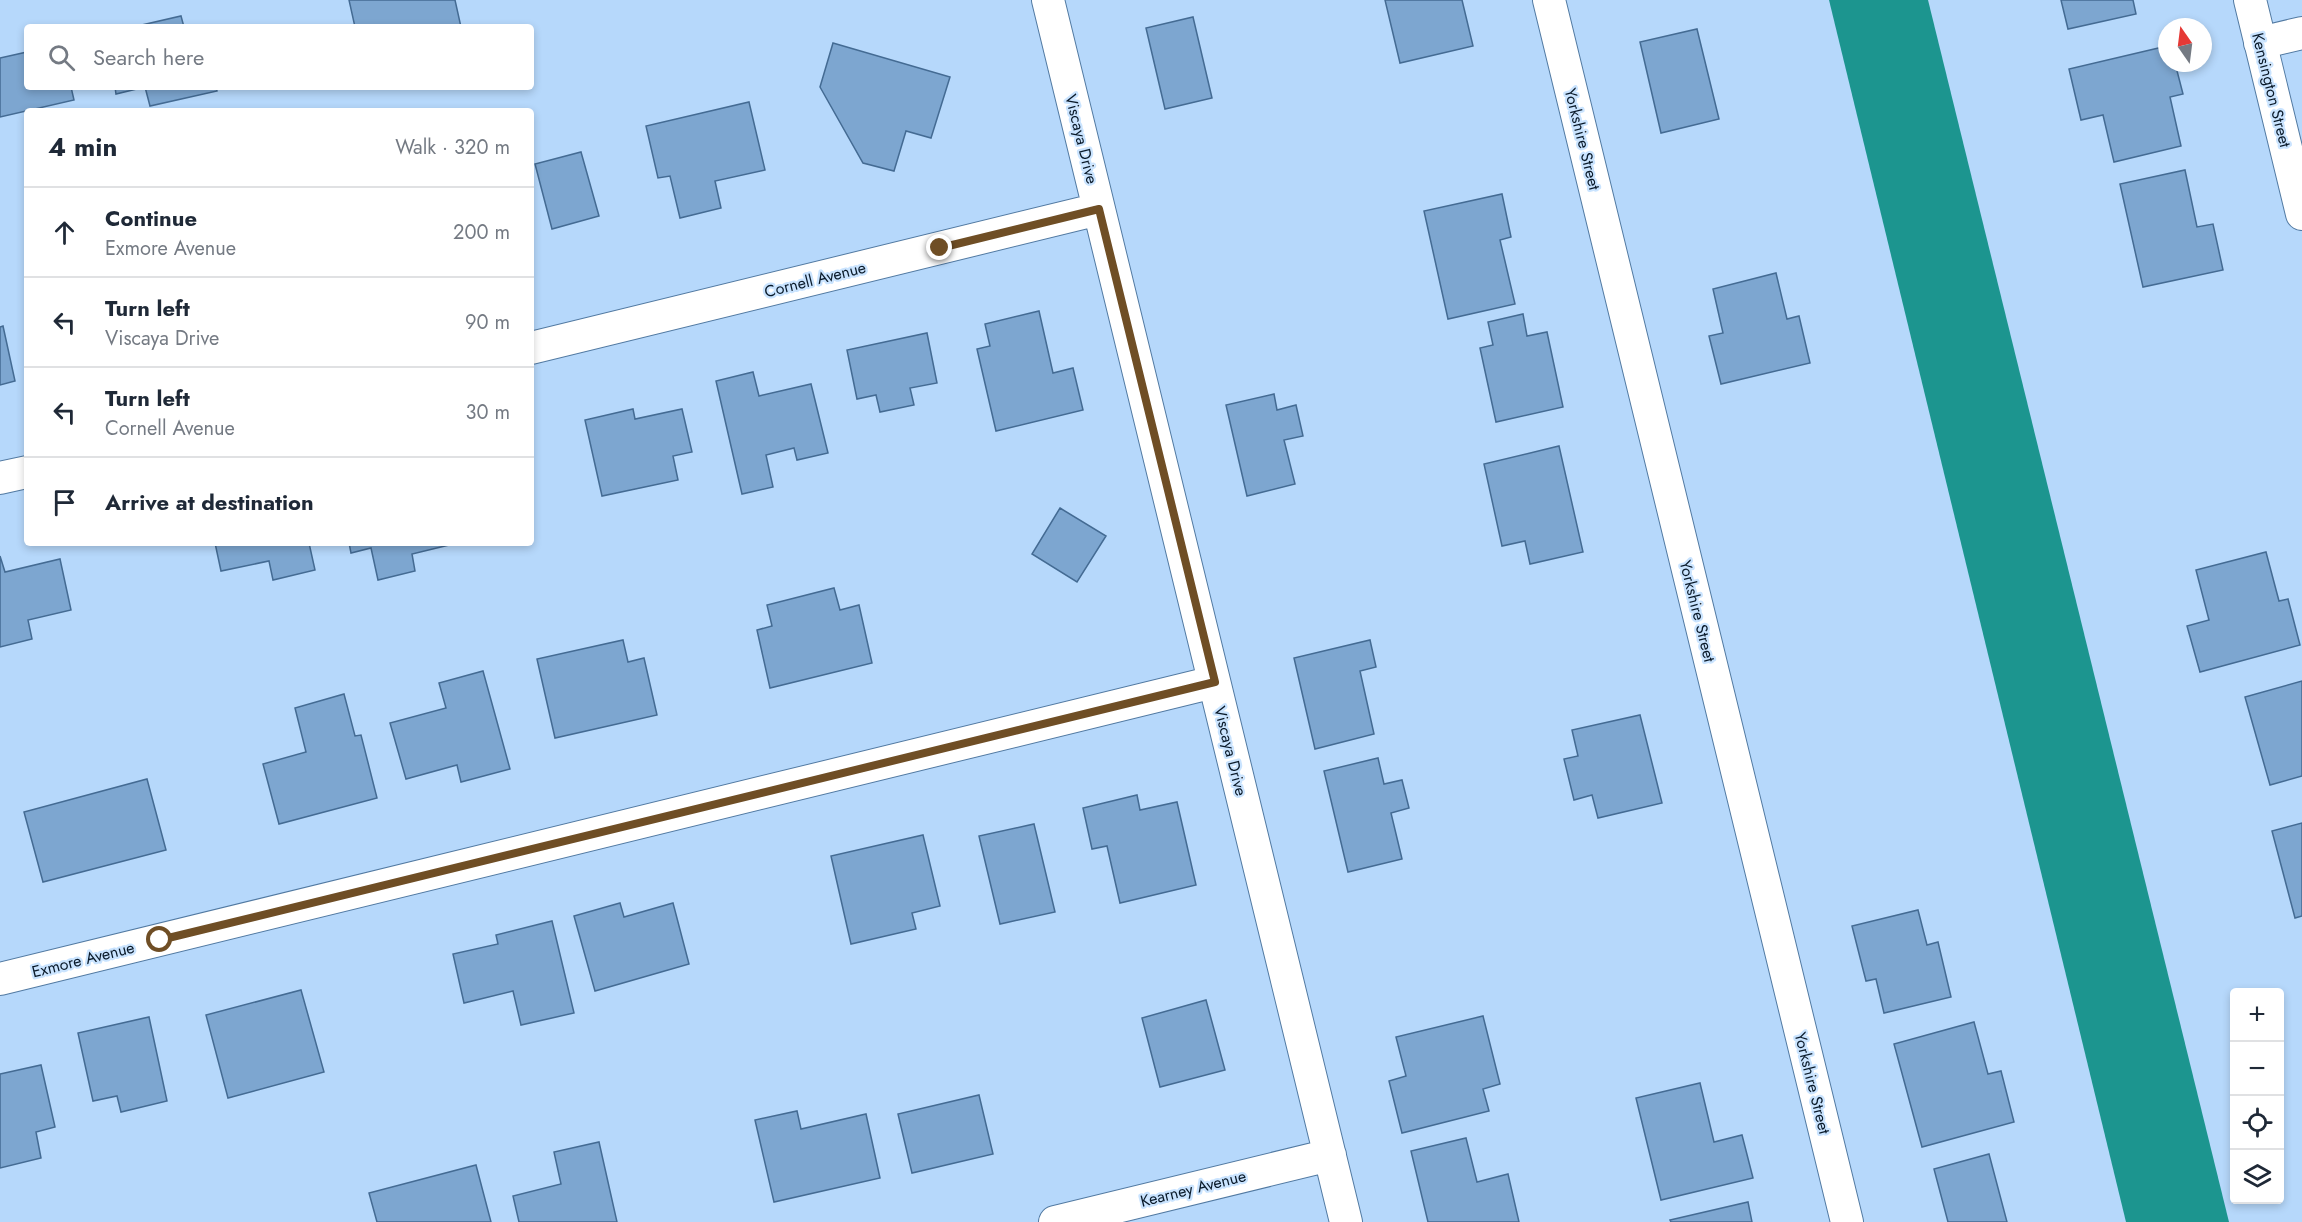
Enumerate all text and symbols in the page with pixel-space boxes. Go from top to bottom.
north arrow [2158,18,2212,72]
search box [24,24,534,90]
street label: Kensington Street [2246,30,2297,150]
icon: search [45,41,78,74]
text: Search here [93,41,204,73]
street label: Yorkshire Street [1559,86,1606,193]
street label: Viscaya Drive [1059,92,1104,186]
text: 4 min [48,128,117,166]
text: Walk · 320 m [395,133,510,162]
text: Continue [105,202,197,234]
icon: ahead [48,216,81,249]
text: 200 m [453,218,510,247]
text: Exmore Avenue [105,234,236,263]
route end [926,234,952,260]
street label: Cornell Avenue [762,256,868,303]
text: Turn left [105,292,190,324]
icon: left [48,306,81,339]
text: 90 m [465,308,510,337]
text: Viscaya Drive [105,324,219,353]
text: Turn left [105,382,190,414]
icon: left [48,396,81,429]
text: 30 m [465,398,510,427]
text: Cornell Avenue [105,414,235,443]
icon: arrive [48,486,81,519]
text: Arrive at destination [105,486,314,518]
street label: Yorkshire Street [1674,558,1721,665]
street label: Viscaya Drive [1208,704,1253,798]
route start [146,926,172,952]
street label: Exmore Avenue [29,936,137,983]
map controls [2230,988,2284,1204]
button: + [2230,988,2284,1042]
street label: Yorkshire Street [1789,1030,1836,1137]
button: − [2230,1042,2284,1096]
button: locate [2230,1096,2284,1150]
button: layers [2230,1150,2284,1204]
street label: Kearney Avenue [1138,1164,1248,1213]

